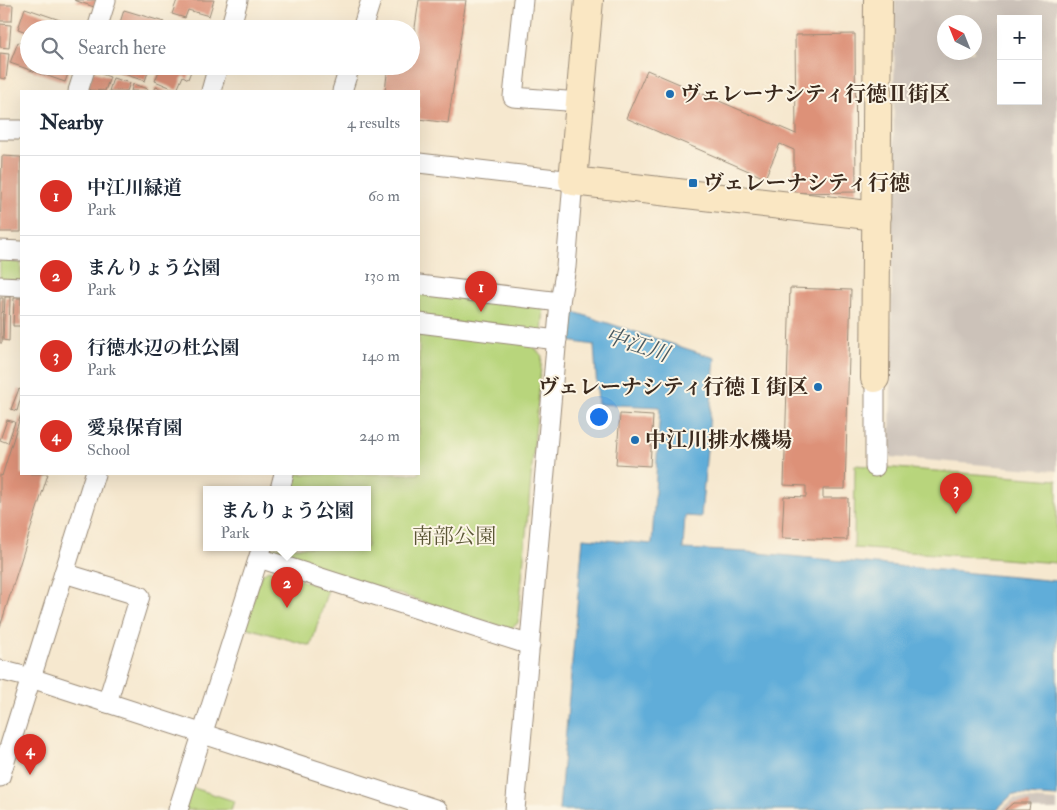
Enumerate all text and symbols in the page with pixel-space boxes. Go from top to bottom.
north arrow [937,15,982,60]
map controls [997,15,1042,105]
button: + [997,15,1042,60]
search box [20,20,420,75]
icon: search [38,34,66,62]
text: Search here [78,36,166,60]
button: − [997,60,1042,105]
place label: ヴェレーナシティ行徳Ⅱ街区 [680,81,950,108]
marker: ヴェレーナシティ行徳Ⅱ街区 [664,88,676,100]
text: Nearby [40,109,103,136]
text: 4 results [347,113,400,133]
place label: ヴェレーナシティ行徳 [703,170,910,197]
text: 中江川緑道 [87,176,182,200]
marker: ヴェレーナシティ行徳 [687,177,699,189]
text: 1 [53,186,59,206]
text: 60 m [368,186,400,206]
text: Park [87,200,116,220]
text: まんりょう公園 [87,256,220,280]
text: 2 [52,266,60,286]
text: 130 m [364,266,400,286]
pin: 1 [465,271,497,312]
text: Park [87,280,116,300]
water label: 中江川 [601,321,675,369]
text: 行徳水辺の杜公園 [87,336,239,360]
text: 3 [53,346,59,366]
text: 140 m [362,346,400,366]
text: Park [87,360,116,380]
place label: ヴェレーナシティ行徳Ⅰ街区 [538,374,808,401]
marker: ヴェレーナシティ行徳Ⅰ街区 [812,381,824,393]
your location [586,404,612,430]
text: 愛泉保育園 [87,416,182,440]
text: 4 [52,426,60,446]
text: 240 m [359,426,400,446]
place label: 中江川排水機場 [645,427,792,454]
marker: 中江川排水機場 [629,434,641,446]
text: School [87,440,130,460]
pin: 3 [940,473,972,514]
popup [203,486,371,551]
text: まんりょう公園 [220,499,354,523]
text: Park [220,523,250,543]
park label: 南部公園 [412,523,496,550]
pin: 2 [271,567,303,608]
pin: 4 [14,734,46,775]

